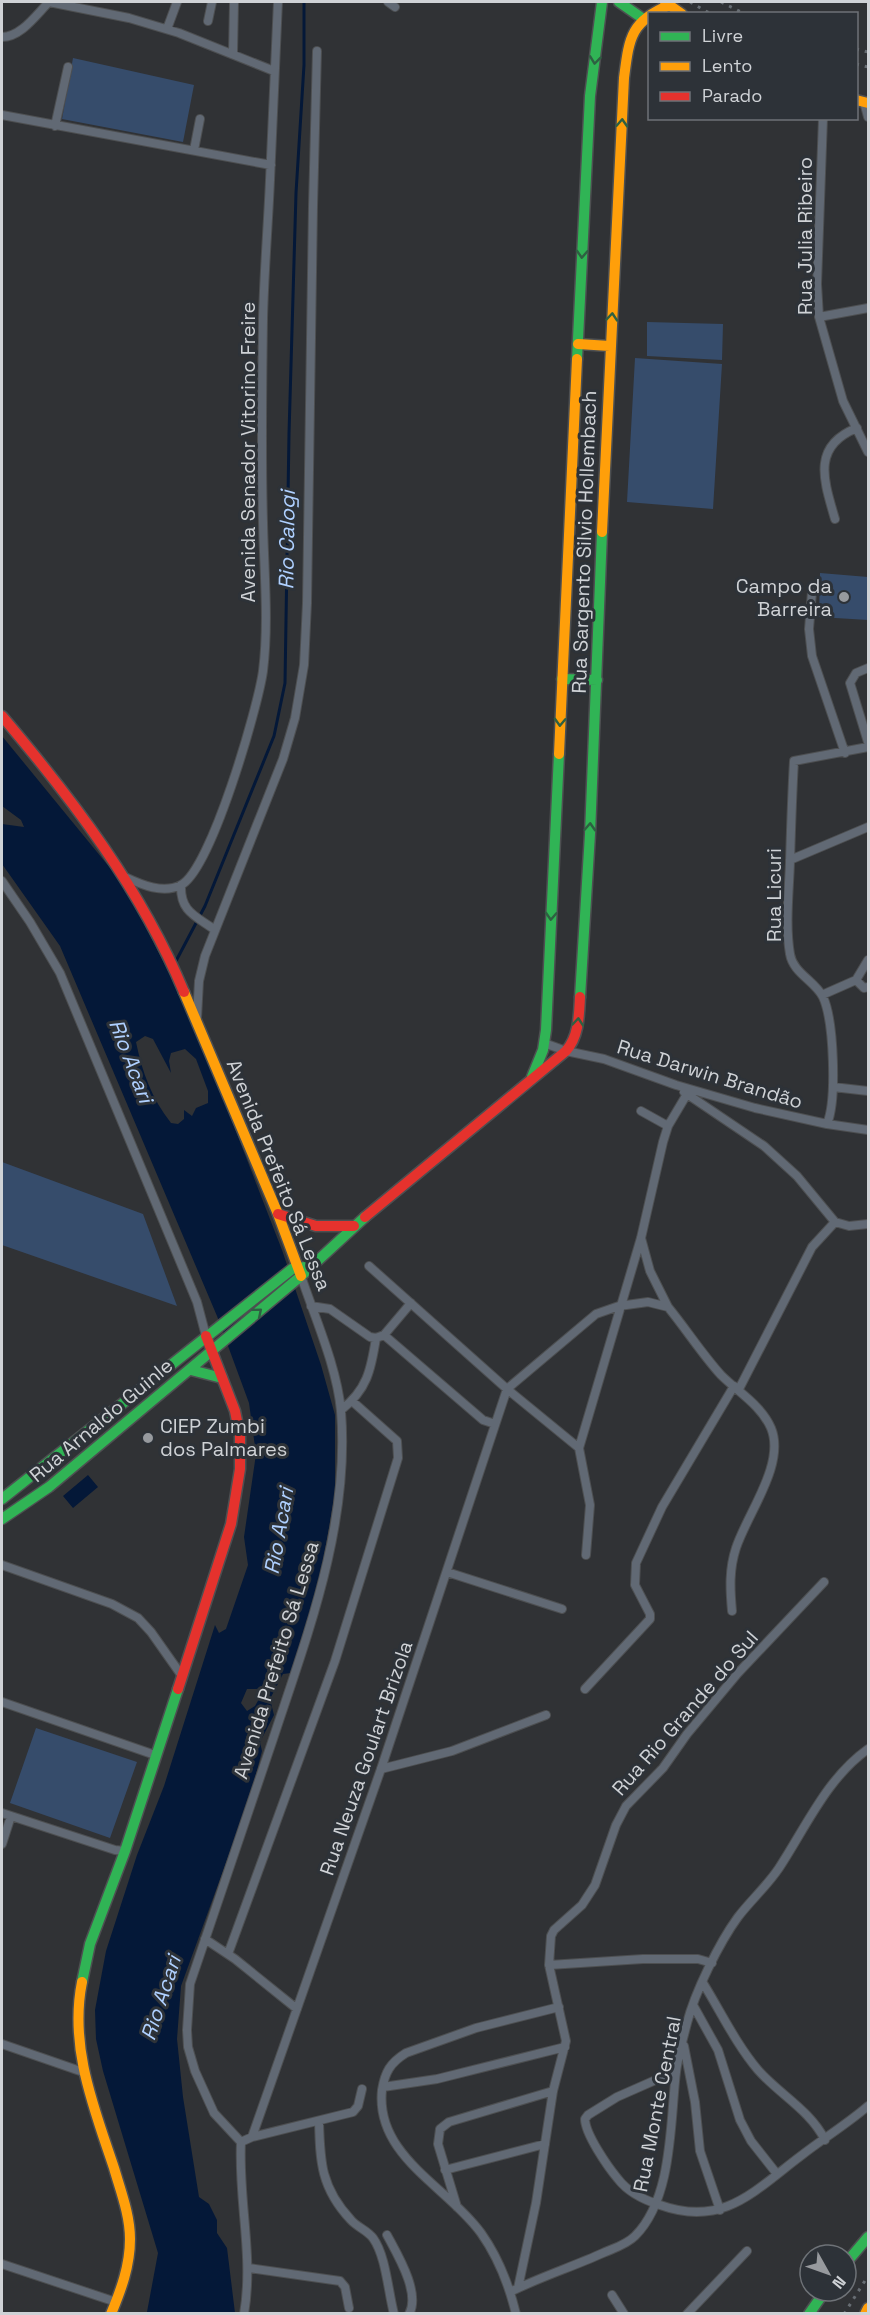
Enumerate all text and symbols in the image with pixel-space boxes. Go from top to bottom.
legend [648,12,858,120]
text: Livre [702,24,743,47]
text: Lento [702,54,752,77]
one-way arrow [589,55,601,64]
text: Parado [702,84,762,107]
one-way arrow [616,118,629,127]
street label: Rua Julia Ribeiro [792,157,818,315]
one-way arrow [576,250,589,259]
street label: Avenida Senador Vitorino Freire [235,302,261,602]
one-way arrow [605,313,618,322]
street label: Rua Sargento Silvio Hollembach [566,390,602,694]
water label: Rio Calogi [272,487,301,590]
place label: Campo da Barreira [736,573,832,622]
marker: Campo da Barreira [837,590,851,604]
one-way arrow [554,717,567,726]
one-way arrow [584,822,597,831]
street label: Rua Licuri [761,848,787,942]
one-way arrow [545,912,558,921]
water label: Rio Acari [103,1015,161,1109]
one-way arrow [571,1017,584,1026]
street label: Rua Darwin Brandão [614,1033,806,1115]
street label: Avenida Prefeito Sá Lessa [221,1055,337,1295]
one-way arrow [251,1309,262,1320]
street label: Rua Arnaldo Guinle [24,1352,178,1488]
place label: CIEP Zumbi dos Palmares [160,1413,287,1462]
marker: CIEP Zumbi dos Palmares [141,1431,155,1445]
water label: Rio Acari [258,1483,300,1576]
street label: Avenida Prefeito Sá Lessa [227,1538,325,1782]
street label: Rua Rio Grande do Sul [606,1625,764,1801]
street label: Rua Neuza Goulart Brizola [314,1637,418,1879]
water label: Rio Acari [134,1949,188,2044]
street label: Rua Monte Central [627,2014,687,2194]
north arrow [798,2243,858,2303]
text: N [828,2271,851,2293]

